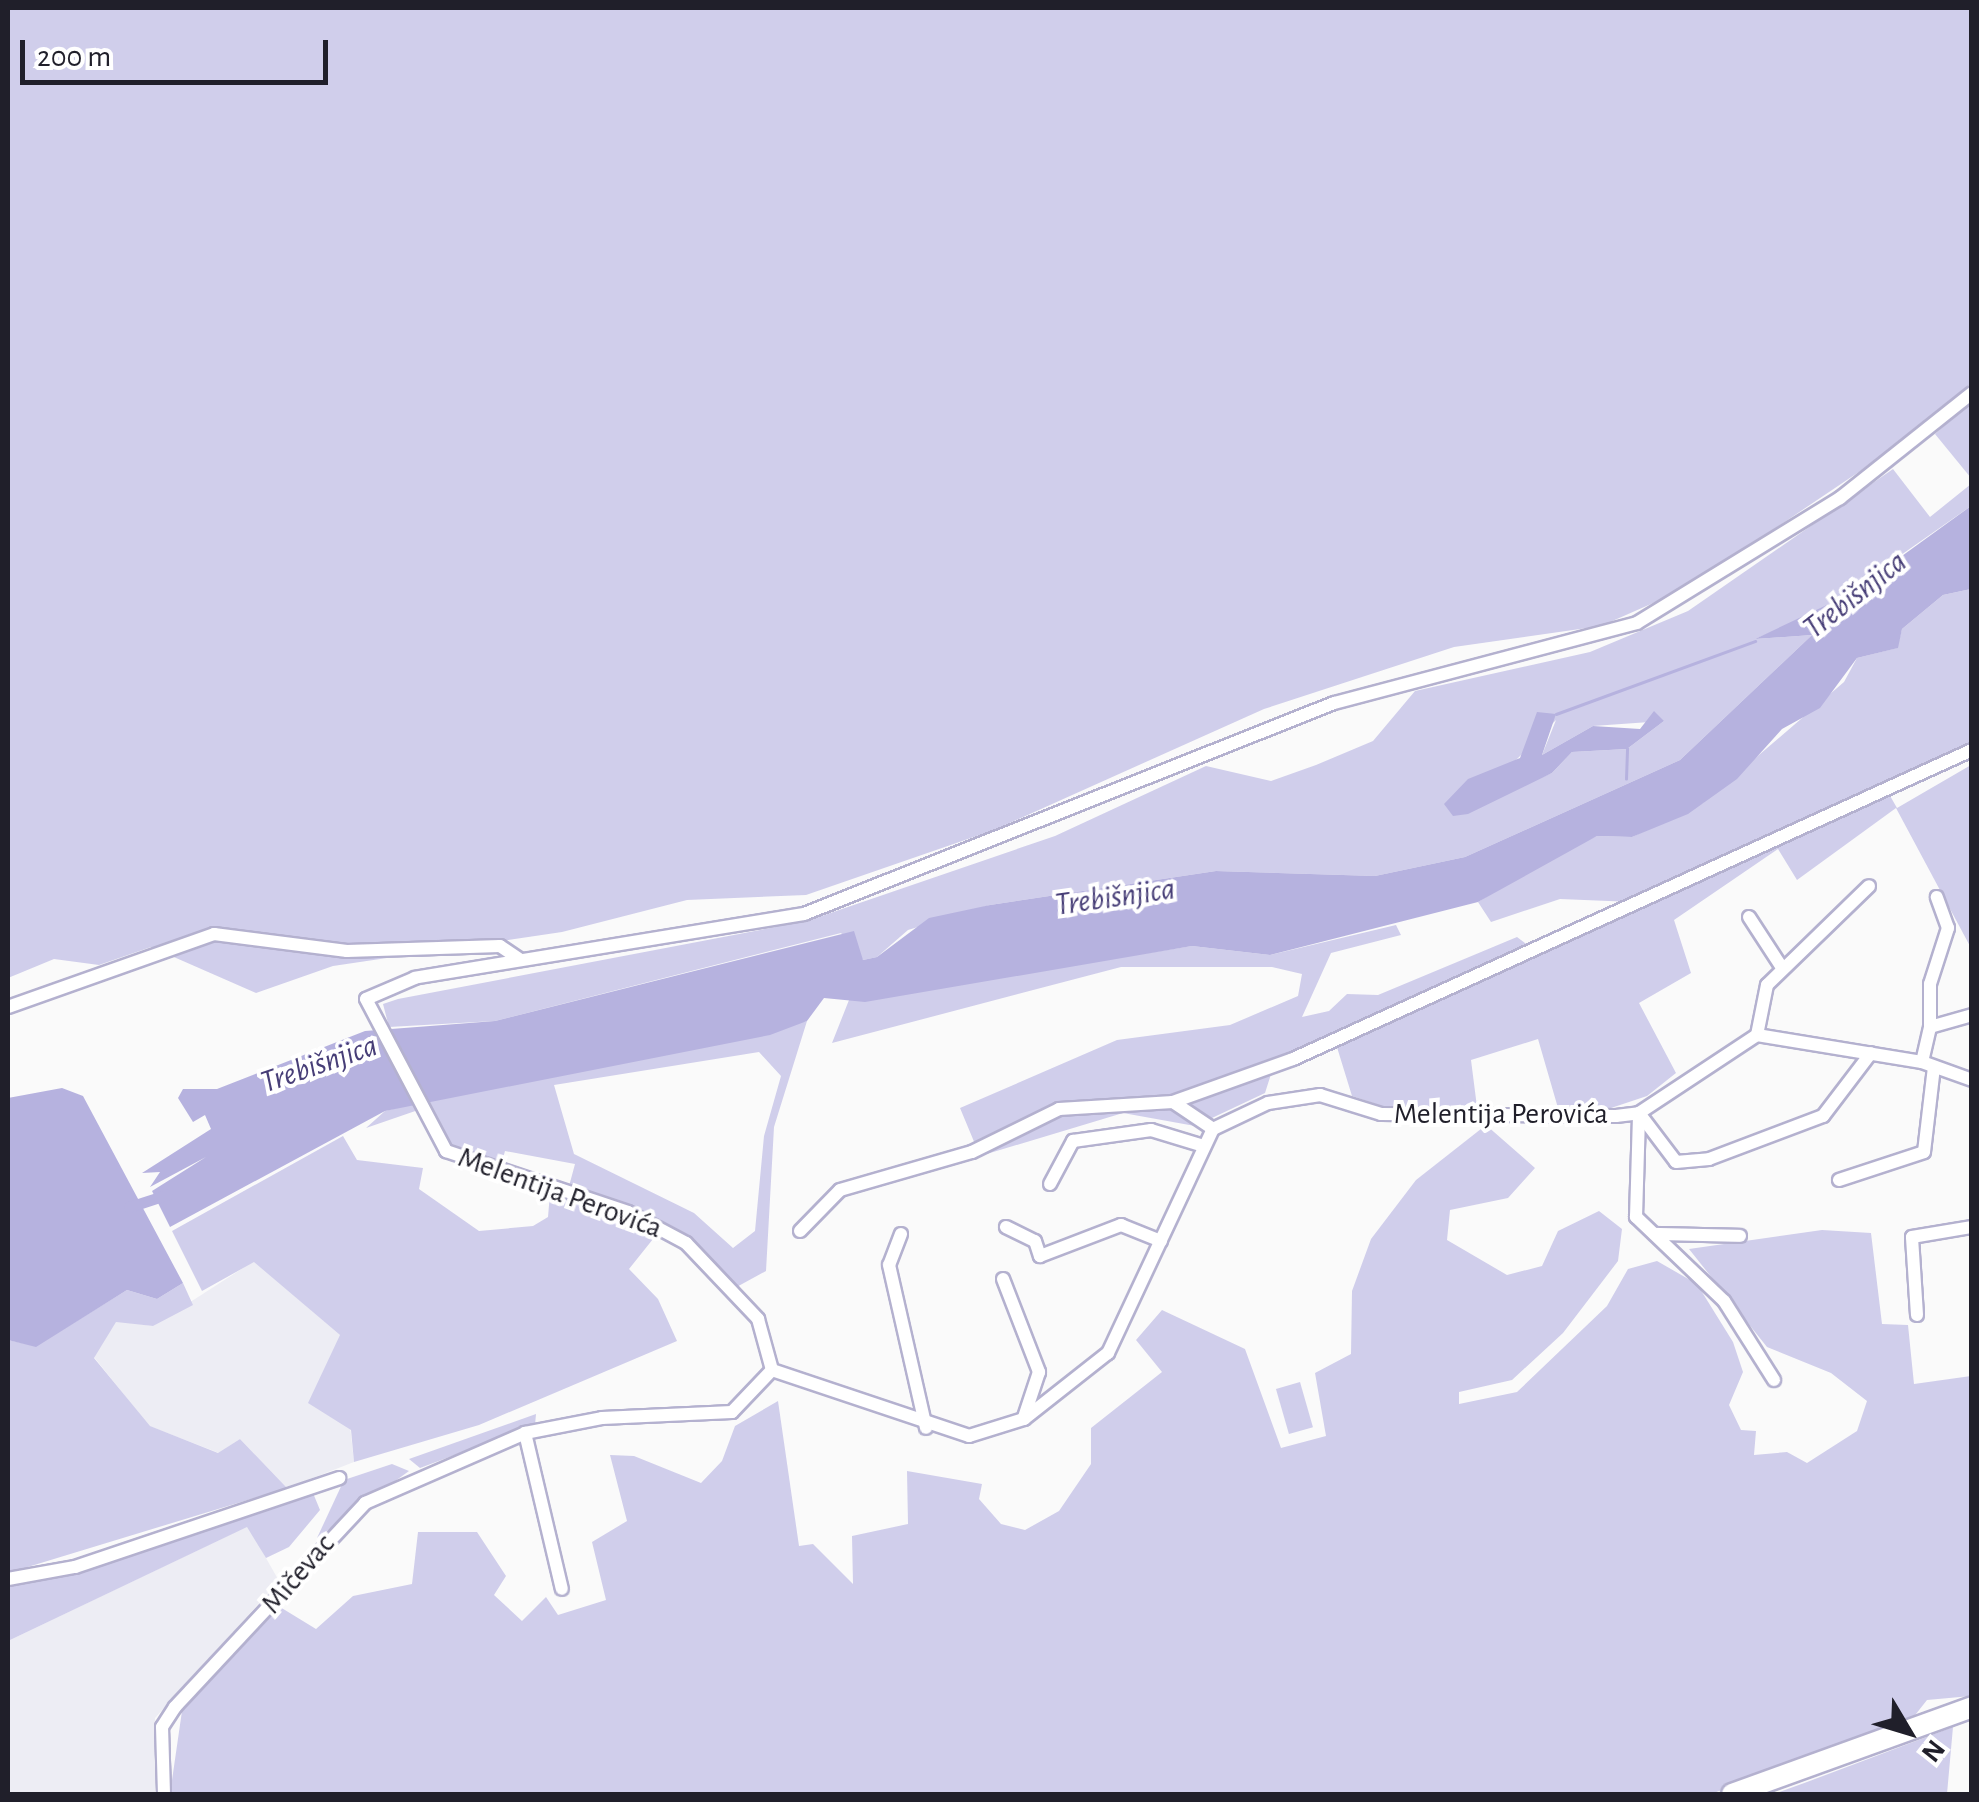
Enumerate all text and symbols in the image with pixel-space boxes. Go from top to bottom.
scale bar [25,20,332,82]
text: 200 m [37,42,111,72]
water label: Trebišnjica [1796,543,1914,647]
water label: Trebišnjica [1053,870,1177,924]
water label: Trebišnjica [256,1026,382,1102]
street label: Melentija Perovića [1394,1096,1608,1132]
street label: Melentija Perovića [453,1139,667,1247]
street label: Mičevac [254,1527,342,1621]
north arrow [1859,1682,1959,1782]
text: N [1916,1734,1950,1767]

